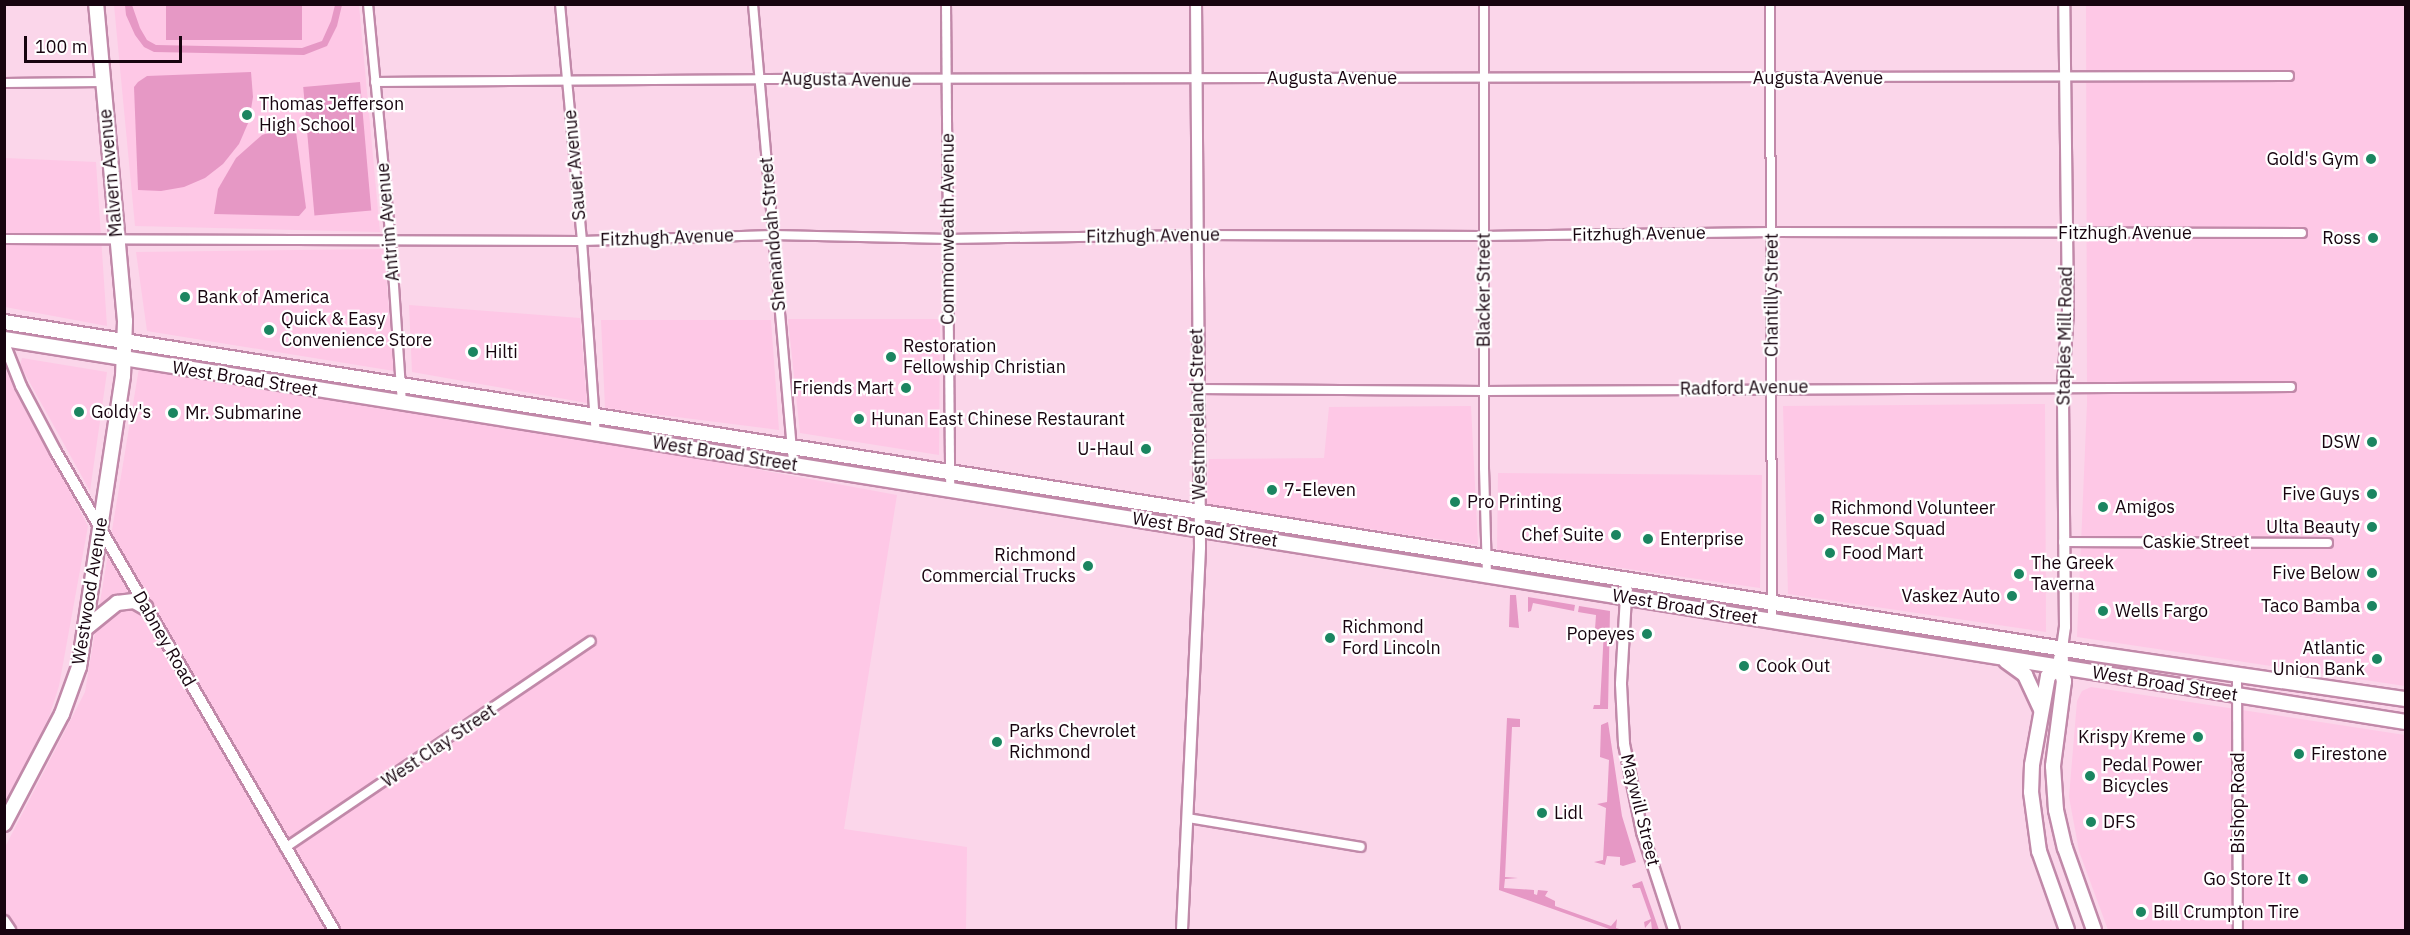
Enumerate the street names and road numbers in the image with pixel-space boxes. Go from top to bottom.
street label: Augusta Avenue [1267,67,1397,89]
street label: Augusta Avenue [1753,67,1883,89]
street label: Augusta Avenue [781,68,911,92]
street label: Malvern Avenue [95,108,127,238]
street label: Sauer Avenue [559,109,591,221]
street label: Commonwealth Avenue [937,133,959,325]
street label: Shenandoah Street [756,156,790,312]
street label: Antrim Avenue [372,162,404,282]
street label: Fitzhugh Avenue [1572,222,1706,246]
street label: Fitzhugh Avenue [2058,222,2192,244]
street label: Fitzhugh Avenue [1086,224,1220,248]
street label: Fitzhugh Avenue [600,225,734,251]
street label: Blacker Street [1473,233,1495,347]
street label: Chantilly Street [1761,233,1783,357]
street label: Staples Mill Road [2053,266,2077,406]
street label: Westmoreland Street [1186,328,1210,500]
street label: West Broad Street [171,357,319,401]
street label: Radford Avenue [1680,376,1808,400]
street label: West Broad Street [651,432,799,476]
street label: West Broad Street [1131,508,1279,552]
street label: Westwood Avenue [68,516,112,666]
street label: Caskie Street [2142,531,2250,553]
street label: West Broad Street [1611,585,1759,629]
street label: Dabney Road [128,587,200,691]
street label: West Broad Street [2091,662,2239,706]
street label: West Clay Street [378,700,500,792]
street label: Maywill Street [1616,752,1664,868]
street label: Bishop Road [2227,752,2249,854]

